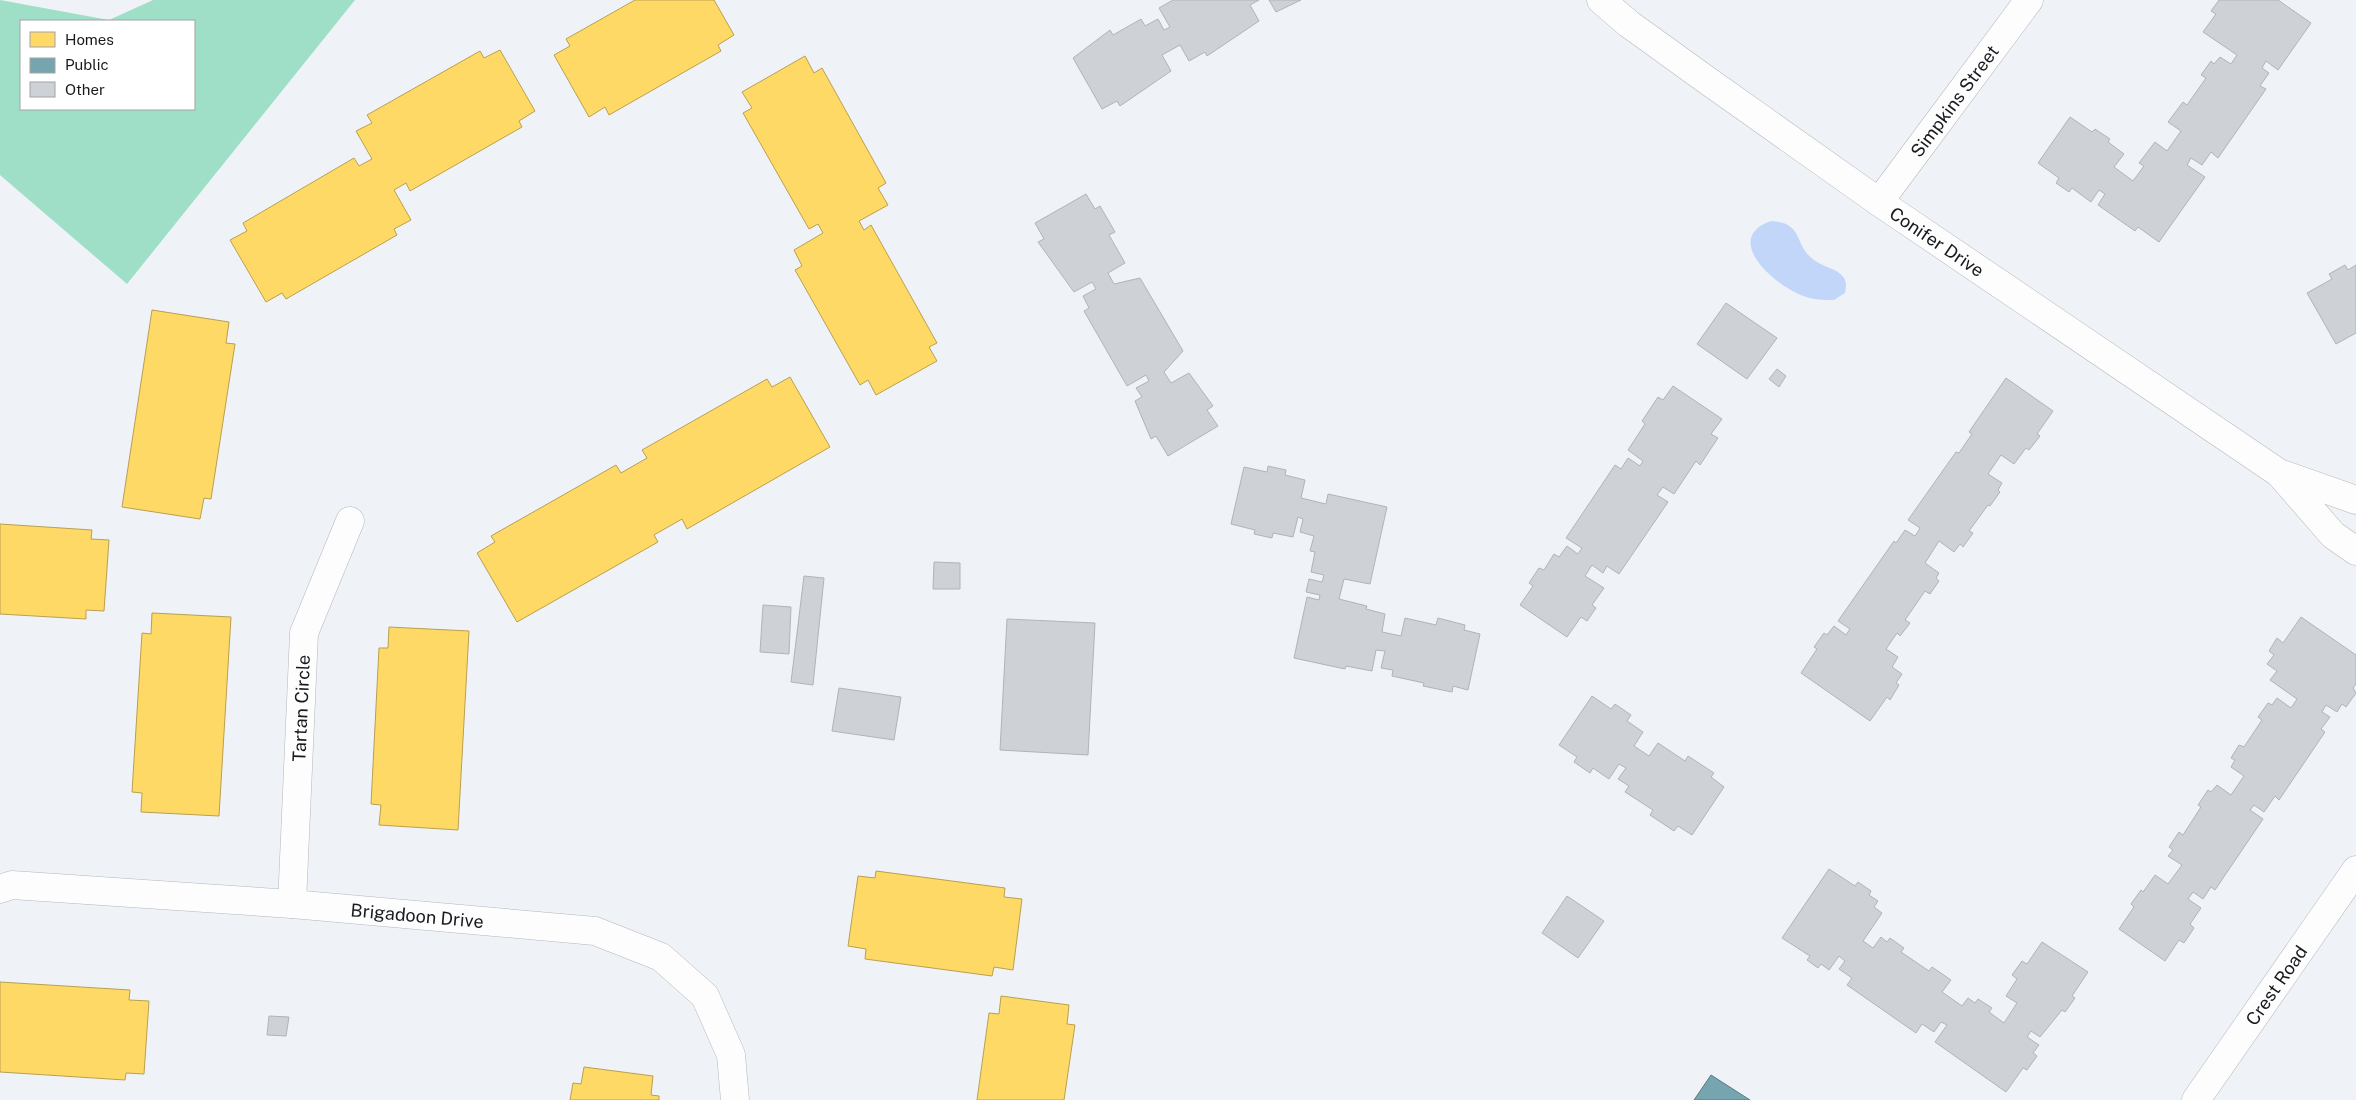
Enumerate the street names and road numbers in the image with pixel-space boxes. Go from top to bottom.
street label: Simpkins Street [1906,41,2002,161]
street label: Conifer Drive [1886,202,1988,281]
street label: Tartan Circle [288,654,314,762]
street label: Brigadoon Drive [350,899,485,932]
street label: Crest Road [2241,941,2311,1029]

